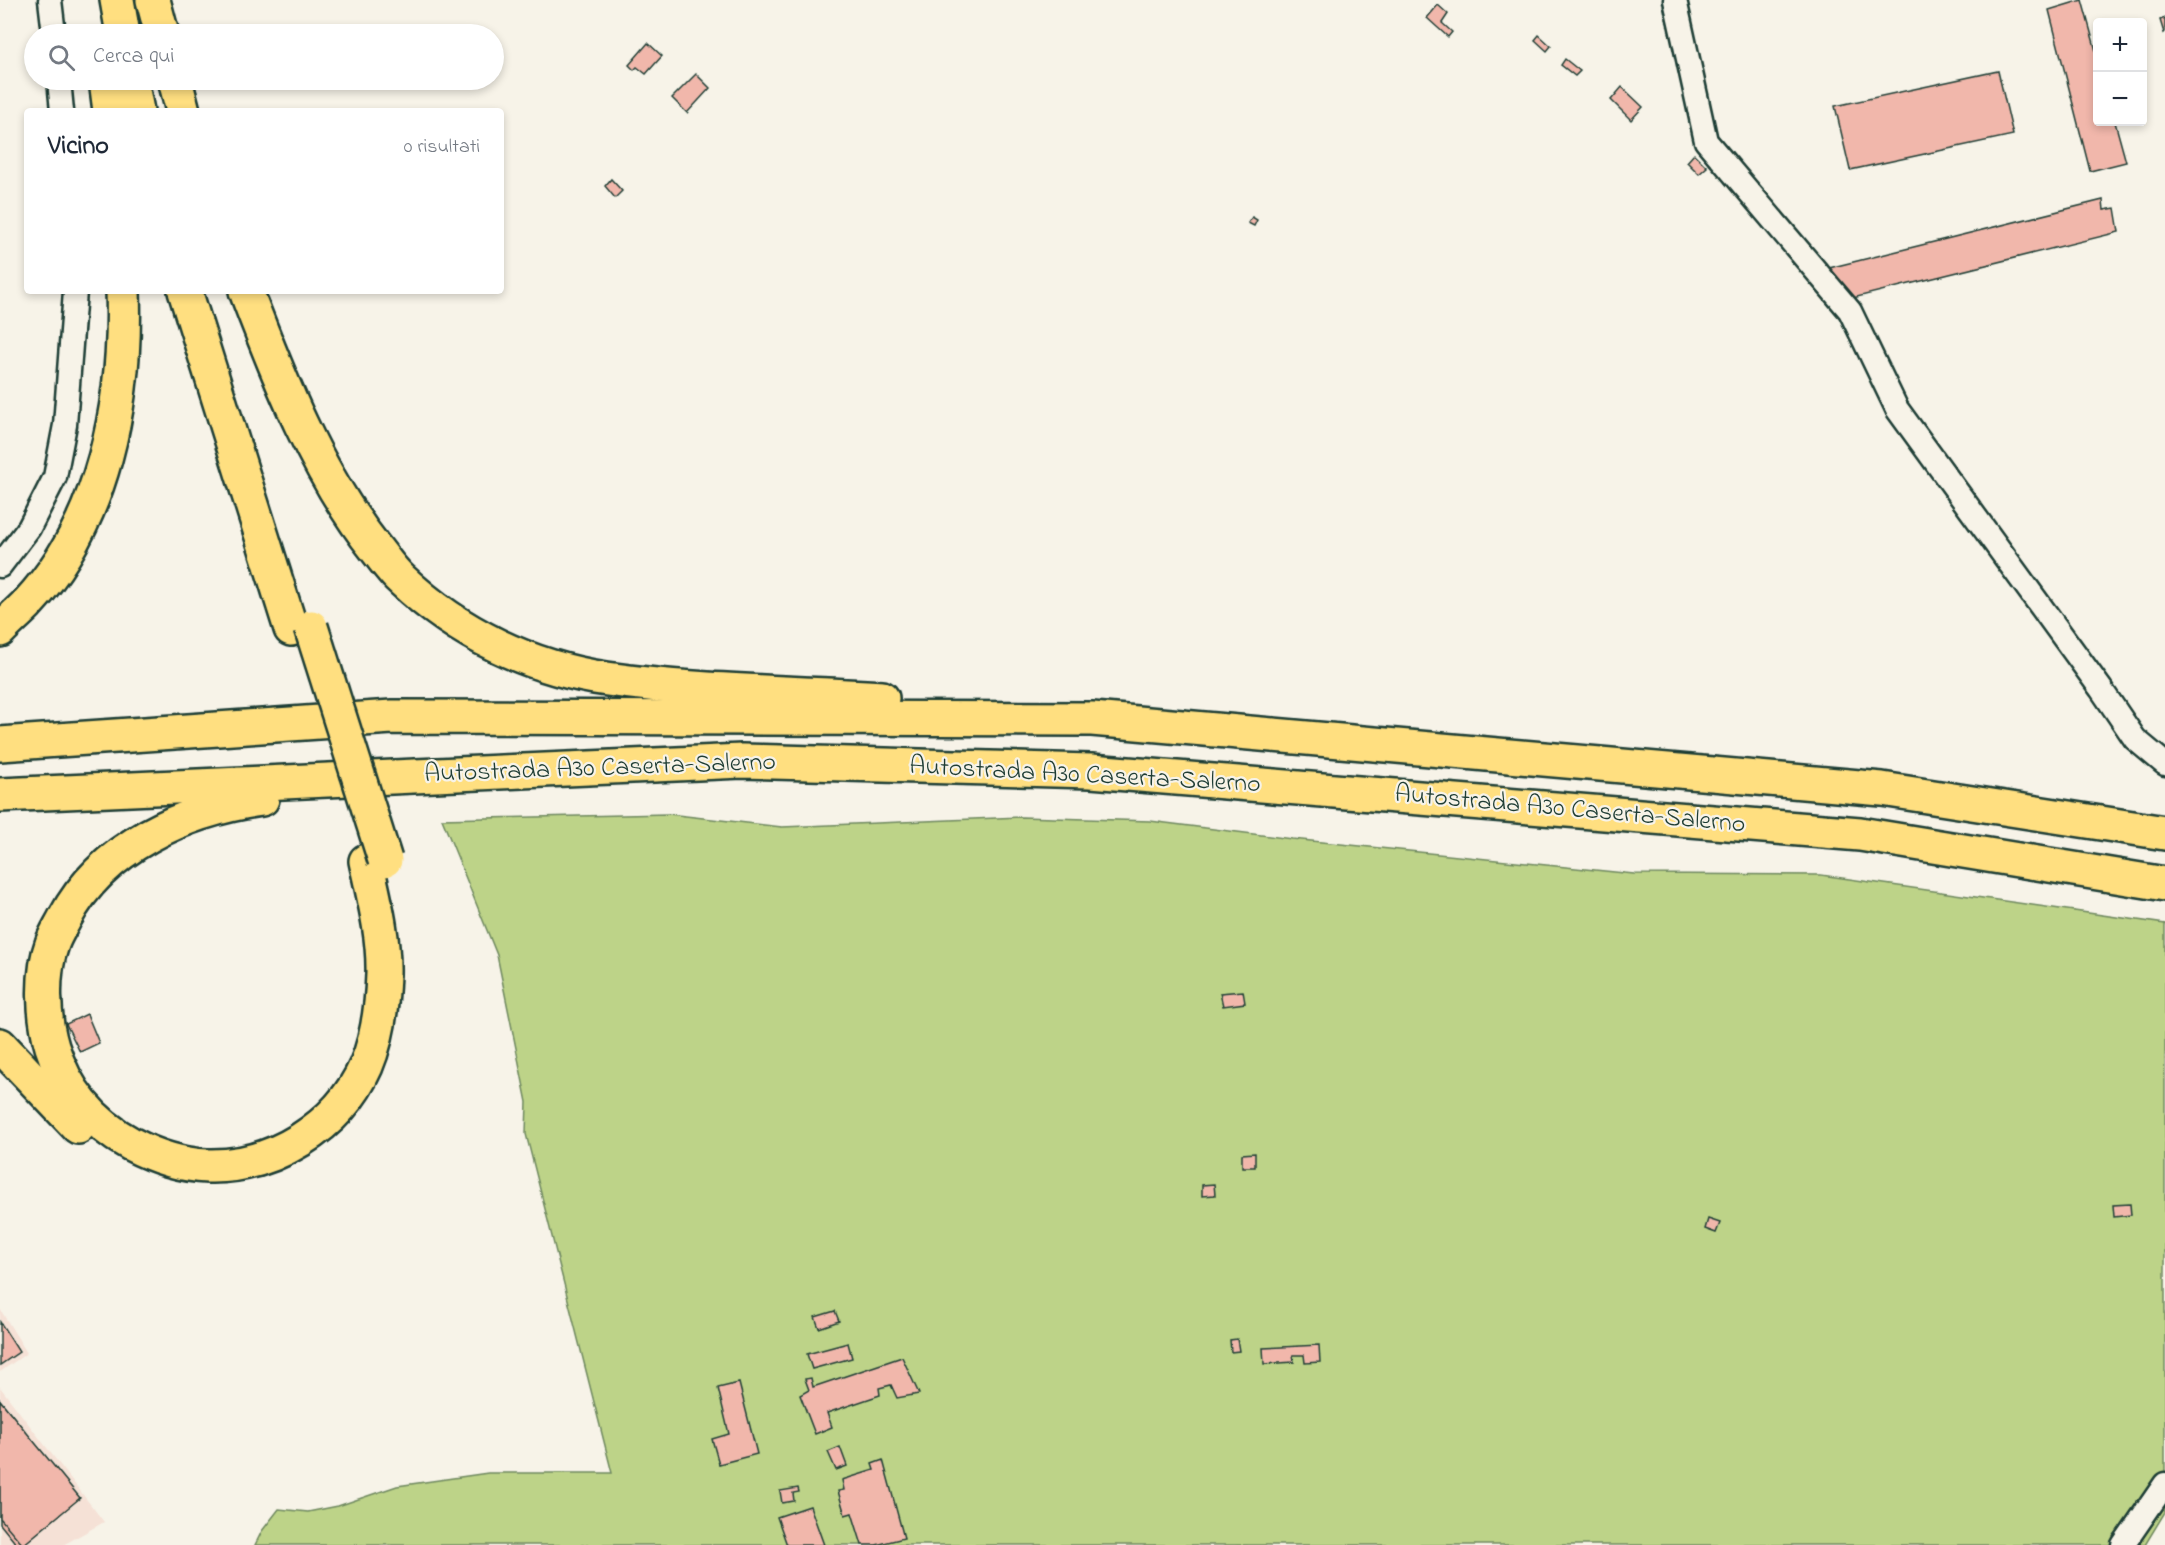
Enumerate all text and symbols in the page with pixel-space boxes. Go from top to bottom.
map controls [2093,18,2147,126]
button: + [2093,18,2147,72]
search box [24,24,504,90]
icon: search [45,41,78,74]
text: Cerca qui [93,41,175,73]
button: − [2093,72,2147,126]
text: Vicino [48,128,109,166]
text: 0 risultati [404,133,480,162]
street label: Autostrada A30 Caserta-Salerno [424,744,776,794]
street label: Autostrada A30 Caserta-Salerno [908,748,1262,804]
street label: Autostrada A30 Caserta-Salerno [1393,776,1747,844]

